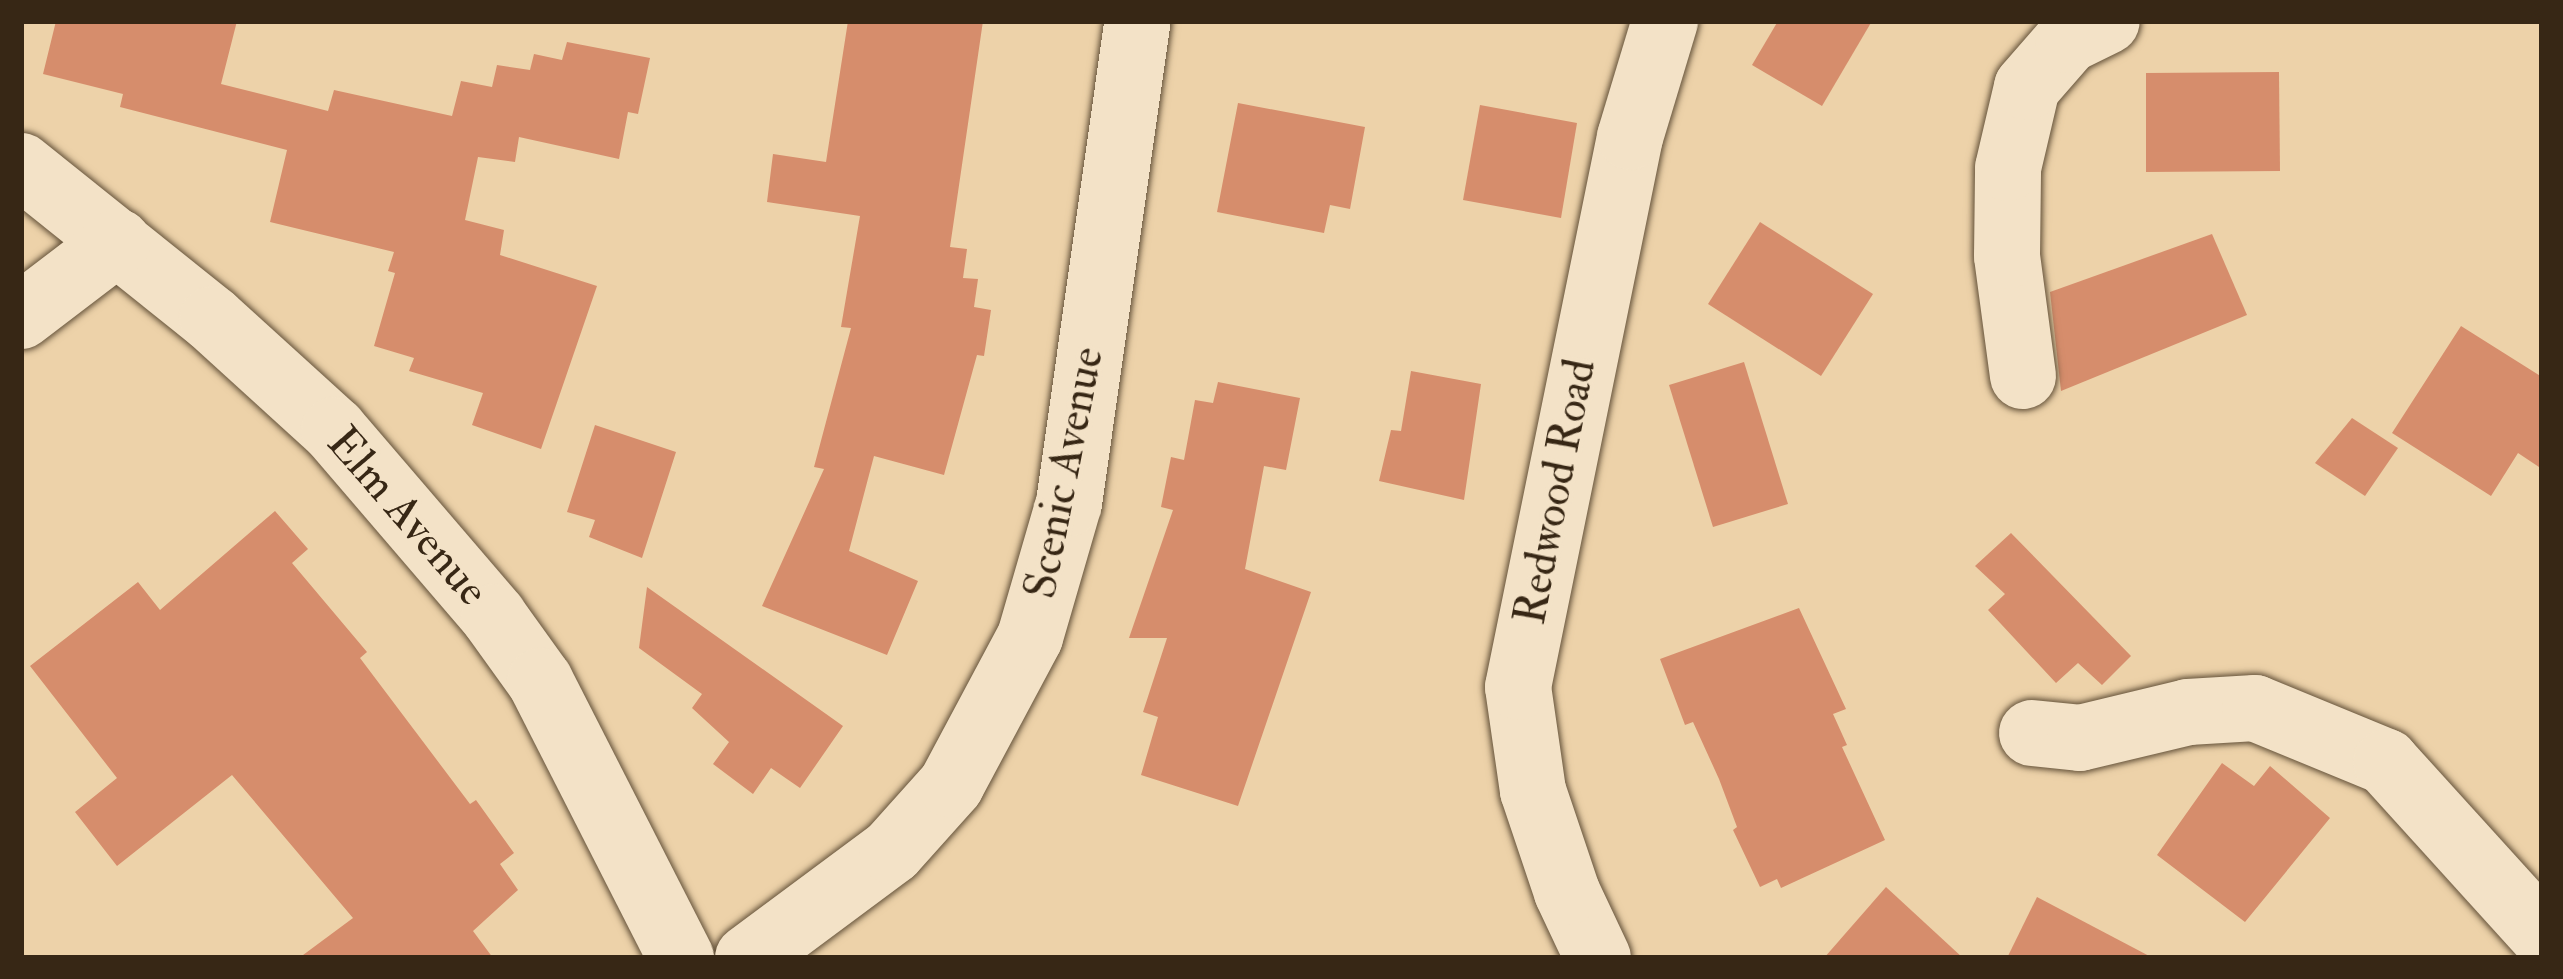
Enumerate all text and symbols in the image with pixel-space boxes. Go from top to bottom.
street label: Scenic Avenue [1014,343,1116,603]
street label: Redwood Road [1504,355,1608,629]
street label: Elm Avenue [315,417,499,617]

